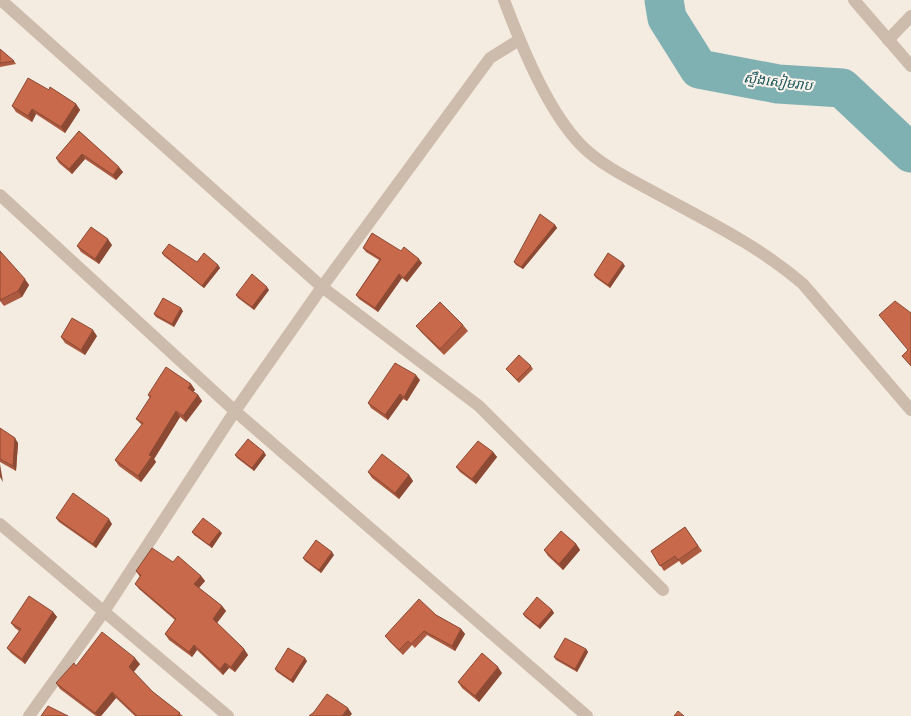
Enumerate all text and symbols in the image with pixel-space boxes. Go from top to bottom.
water label: ស្ទឹងសៀមរាប [742,68,815,95]

